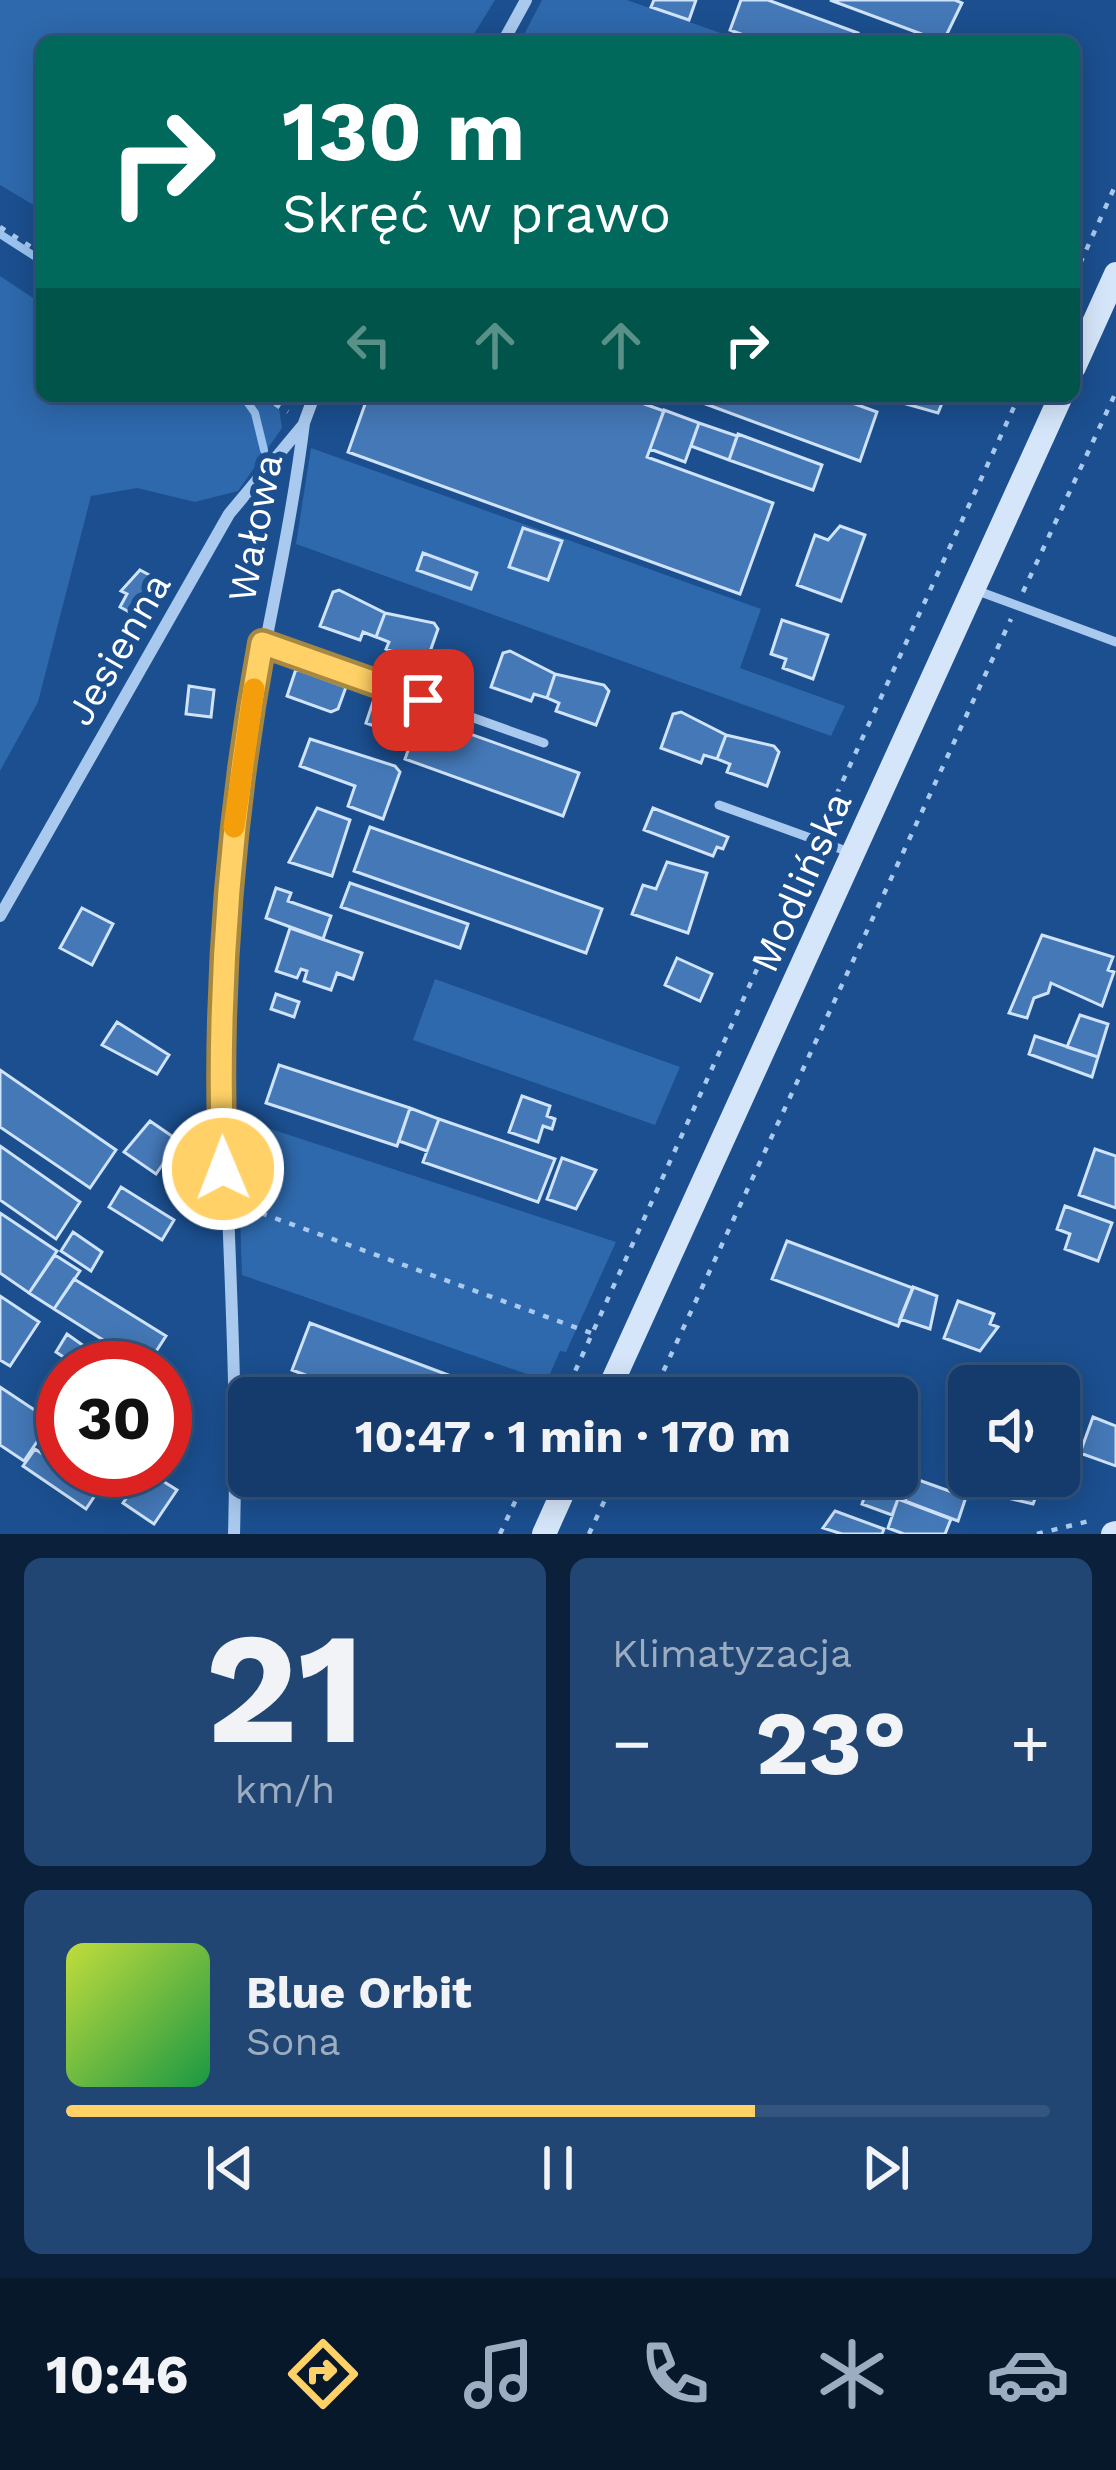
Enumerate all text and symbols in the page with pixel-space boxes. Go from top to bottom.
text: 130 m [282,82,525,180]
icon: right [84,84,240,240]
text: Skręć w prawo [282,182,671,245]
icon: left [336,312,402,378]
icon: ahead [462,312,528,378]
icon: ahead [588,312,654,378]
icon: right [714,312,780,378]
street label: Wałowa [219,450,291,606]
street label: Jesienna [56,565,180,733]
pin [372,649,474,751]
icon: arrive [390,667,456,733]
street label: Modlińska [741,785,861,979]
position arrow [160,1106,286,1232]
speed limit sign: 30 [36,1341,192,1497]
map controls [948,1365,1080,1497]
button: sound [948,1365,1080,1497]
text: 10:47 · 1 min · 170 m [355,1410,791,1463]
text: 21 [205,1597,365,1780]
text: Klimatyzacja [612,1631,852,1676]
text: 23° [755,1690,907,1796]
text: − [612,1705,652,1782]
text: + [1010,1705,1050,1782]
text: km/h [235,1767,335,1812]
text: Blue Orbit [246,1966,472,2019]
text: Sona [246,2019,341,2064]
icon: previous [197,2135,263,2201]
icon: pause [525,2135,591,2201]
icon: next [853,2135,919,2201]
icon: directions [281,2332,365,2416]
icon: music [457,2332,541,2416]
icon: phone [633,2332,717,2416]
icon: climate [810,2332,894,2416]
icon: car [986,2332,1070,2416]
text: 10:46 [46,2343,189,2406]

